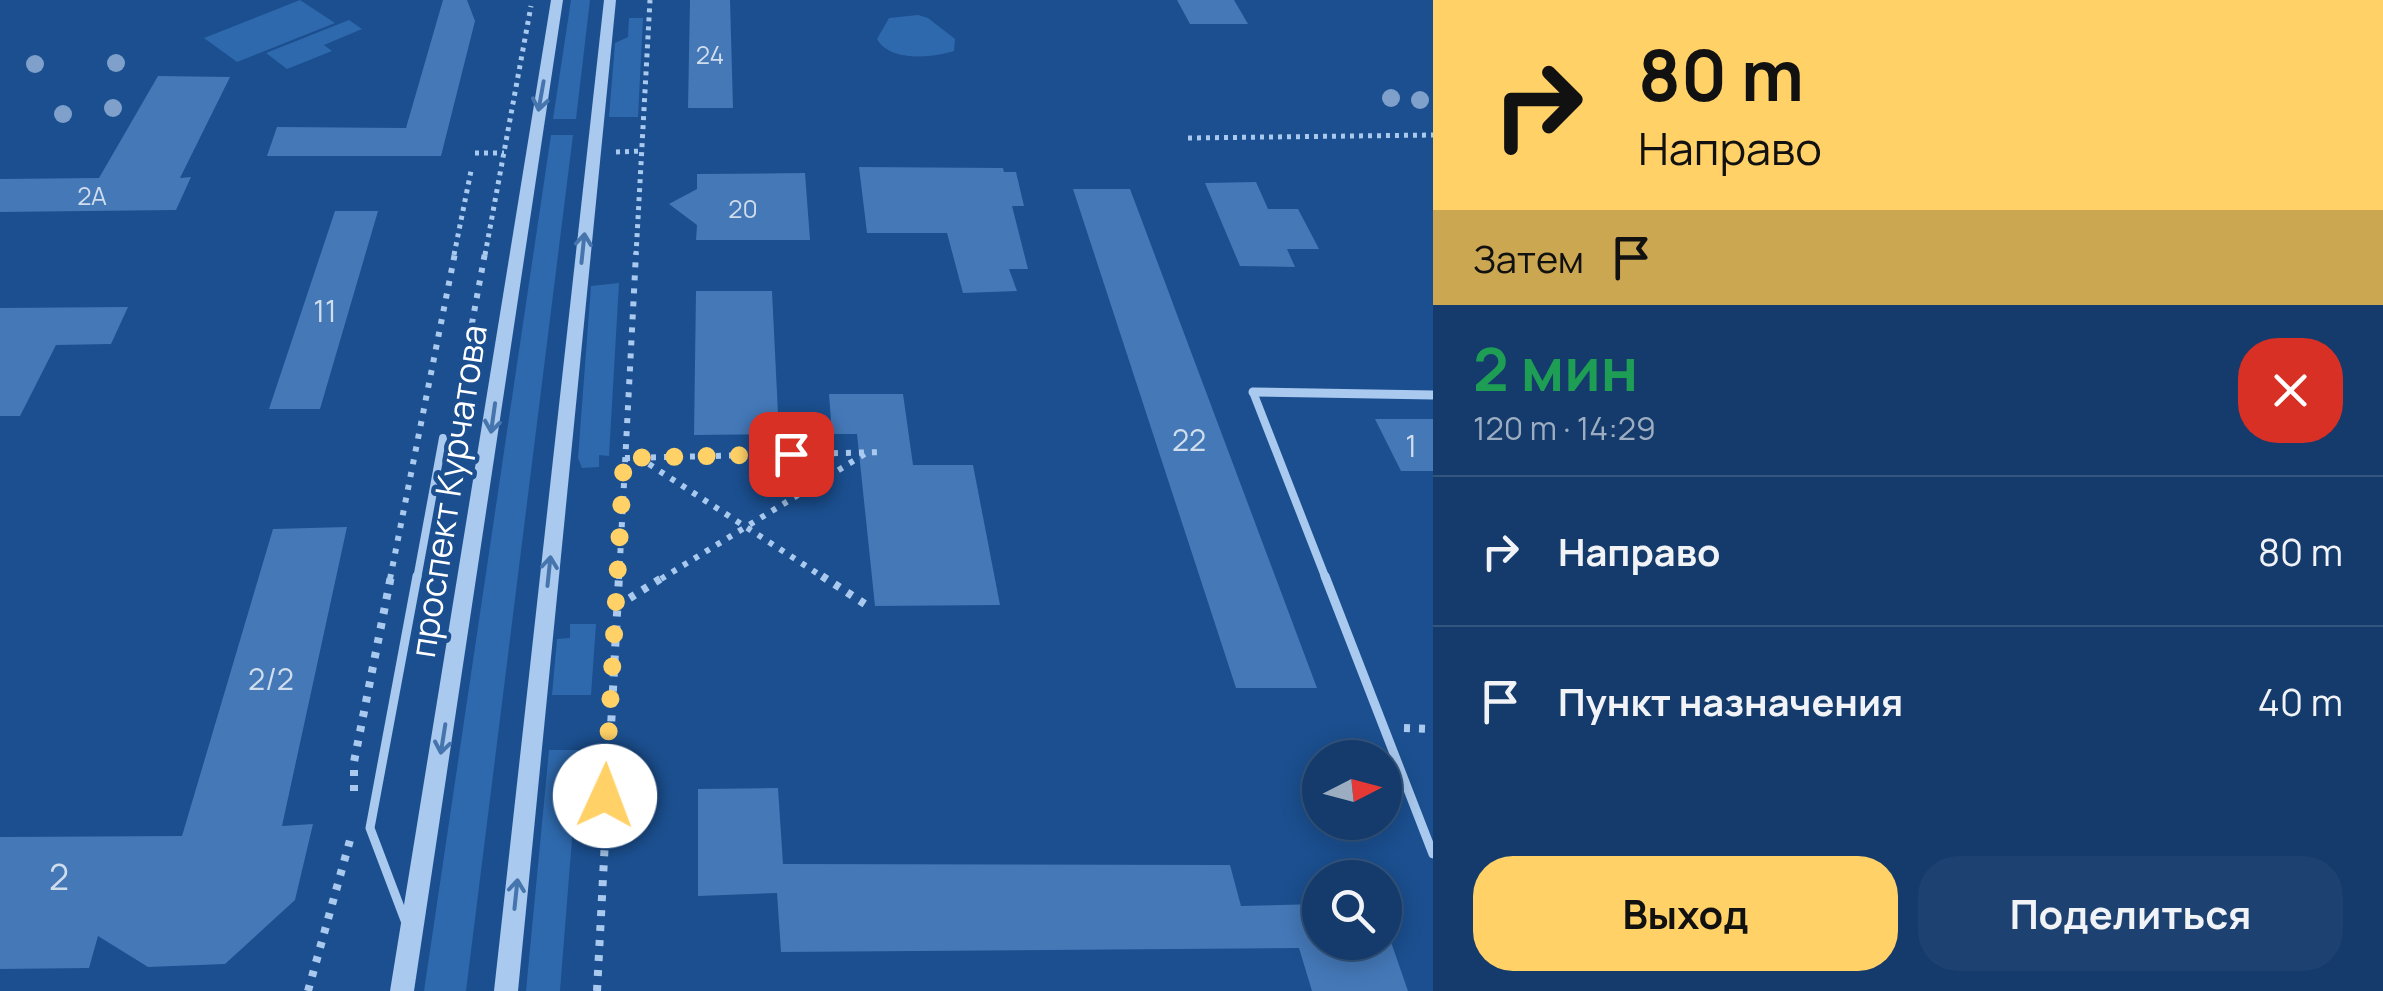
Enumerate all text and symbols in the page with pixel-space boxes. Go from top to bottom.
text: 80 m [1638,26,1804,122]
house number: 24 [696,37,724,72]
icon: right [1473,40,1603,170]
one-way arrow [531,79,550,112]
text: Направо [1638,117,1822,179]
house number: 2А [77,178,107,213]
house number: 20 [728,191,758,226]
icon: arrive [1604,230,1659,285]
one-way arrow [574,232,593,264]
text: Затем [1473,232,1584,284]
house number: 11 [313,290,337,331]
street label: проспект Курчатова [398,321,498,661]
text: 2 мин [1473,327,1638,409]
button: close [2238,338,2343,443]
one-way arrow [484,401,502,433]
text: 120 m · 14:29 [1473,406,1656,450]
pin [749,412,834,497]
house number: 22 [1172,419,1206,460]
house number: 1 [1405,425,1417,466]
icon: arrive [764,427,819,482]
icon: right [1473,524,1528,579]
text: Направо [1558,525,1720,577]
text: 80 m [2258,525,2343,577]
one-way arrow [540,555,559,587]
house number: 2/2 [248,658,294,699]
icon: arrive [1473,674,1528,729]
text: Пункт назначения [1558,675,1903,727]
text: 40 m [2258,675,2343,727]
one-way arrow [433,722,451,754]
north arrow [1302,740,1402,840]
map controls [1302,740,1402,960]
position arrow [553,744,657,848]
house number: 2 [49,853,69,901]
button: Выход [1473,856,1898,971]
button: Поделиться [1918,856,2343,971]
button: search [1302,860,1402,960]
one-way arrow [507,878,526,911]

